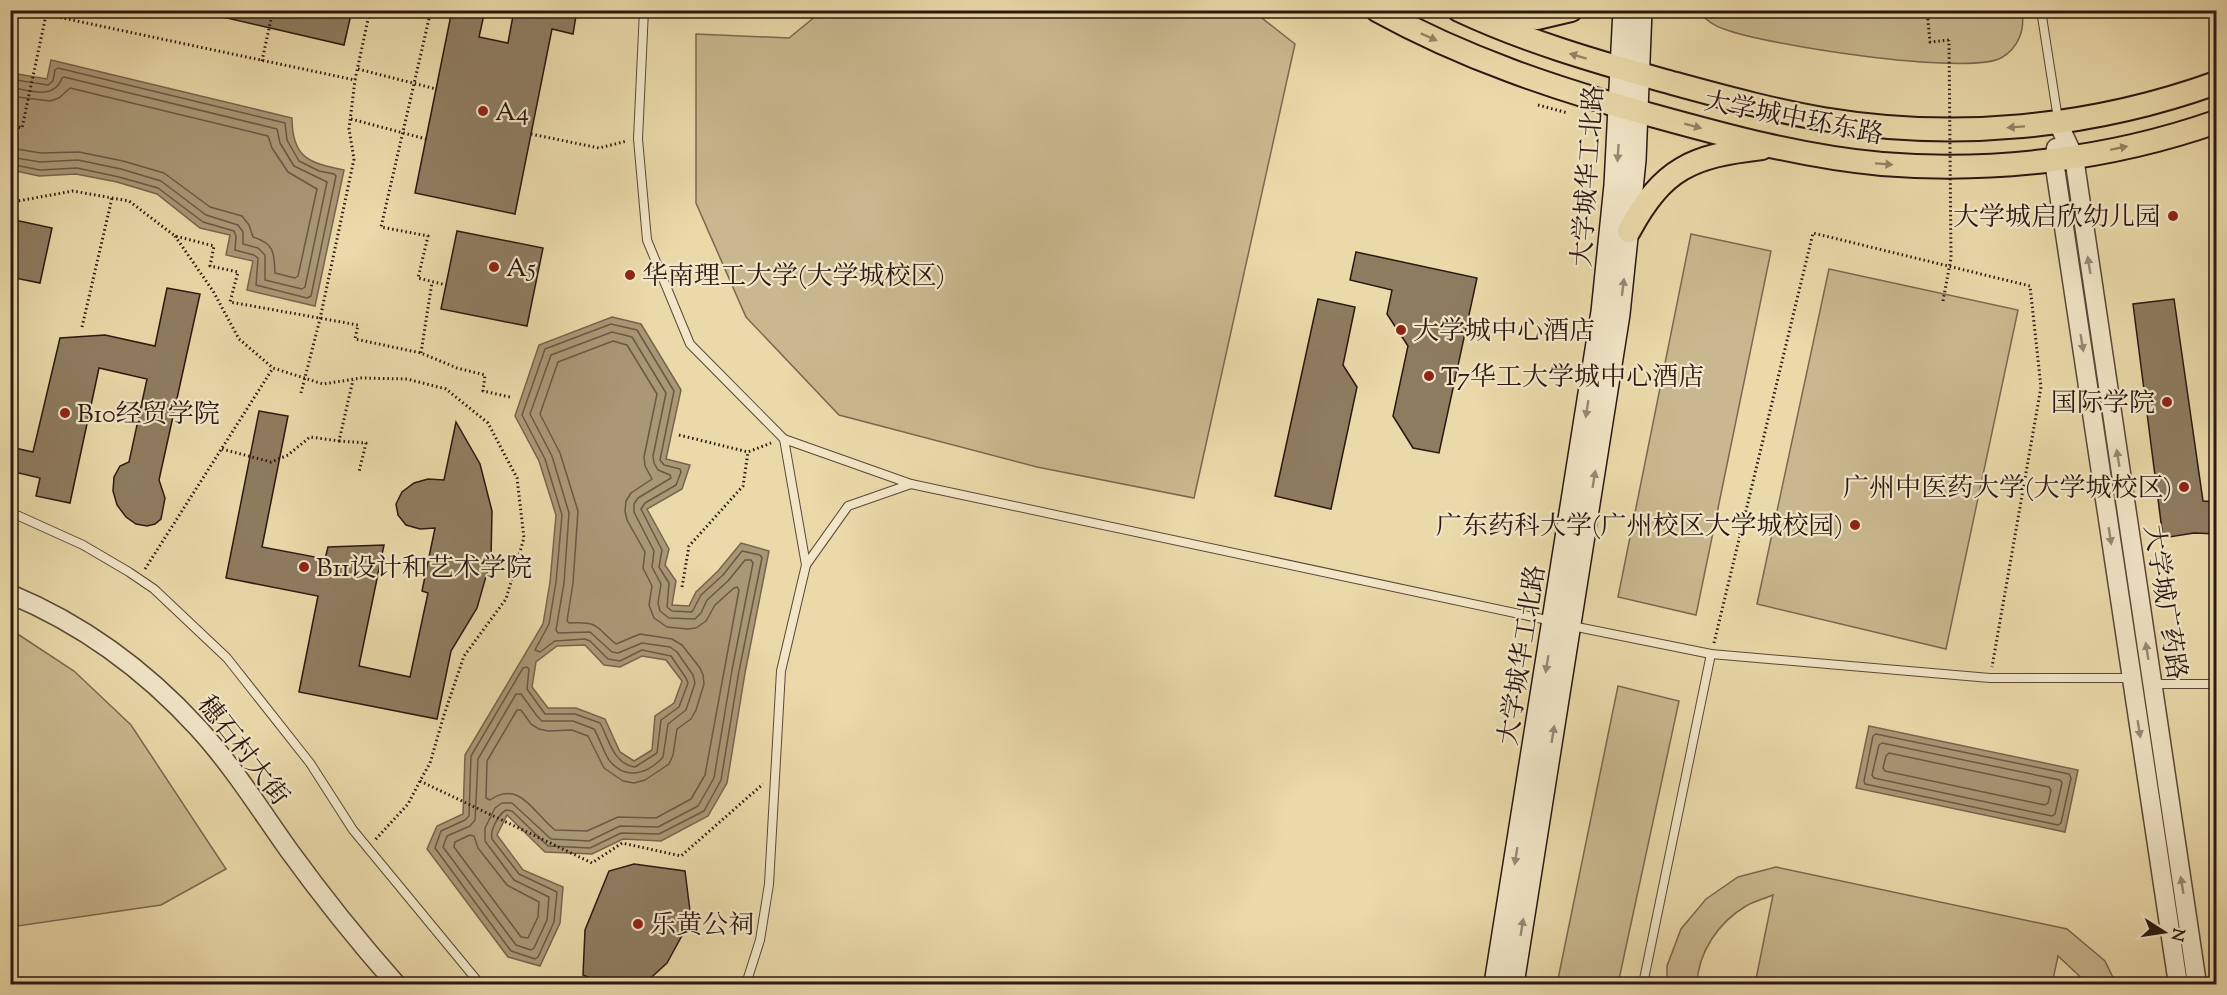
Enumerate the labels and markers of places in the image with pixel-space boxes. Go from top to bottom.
place label: A4 [495,95,529,132]
marker: A4 [476,104,490,118]
place label: 大学城启欣幼儿园 [1953,200,2161,237]
marker: 大学城启欣幼儿园 [2166,209,2180,223]
place label: A5 [506,251,536,288]
place label: 华南理工大学(大学城校区) [642,259,945,296]
marker: A5 [487,260,501,274]
marker: 华南理工大学(大学城校区) [623,268,637,282]
place label: 大学城中心酒店 [1413,314,1595,351]
marker: 大学城中心酒店 [1394,323,1408,337]
place label: T7华工大学城中心酒店 [1441,360,1704,397]
marker: T7华工大学城中心酒店 [1422,369,1436,383]
place label: 国际学院 [2051,386,2155,423]
marker: 国际学院 [2160,395,2174,409]
place label: B10经贸学院 [77,397,220,434]
marker: B10经贸学院 [58,406,72,420]
place label: 广州中医药大学(大学城校区) [1843,471,2172,508]
marker: 广州中医药大学(大学城校区) [2177,480,2191,494]
place label: 广东药科大学(广州校区大学城校园) [1436,509,1843,546]
marker: 广东药科大学(广州校区大学城校园) [1848,518,1862,532]
place label: B11设计和艺术学院 [316,551,532,588]
marker: B11设计和艺术学院 [297,560,311,574]
place label: 乐黄公祠 [650,908,754,945]
marker: 乐黄公祠 [631,917,645,931]

